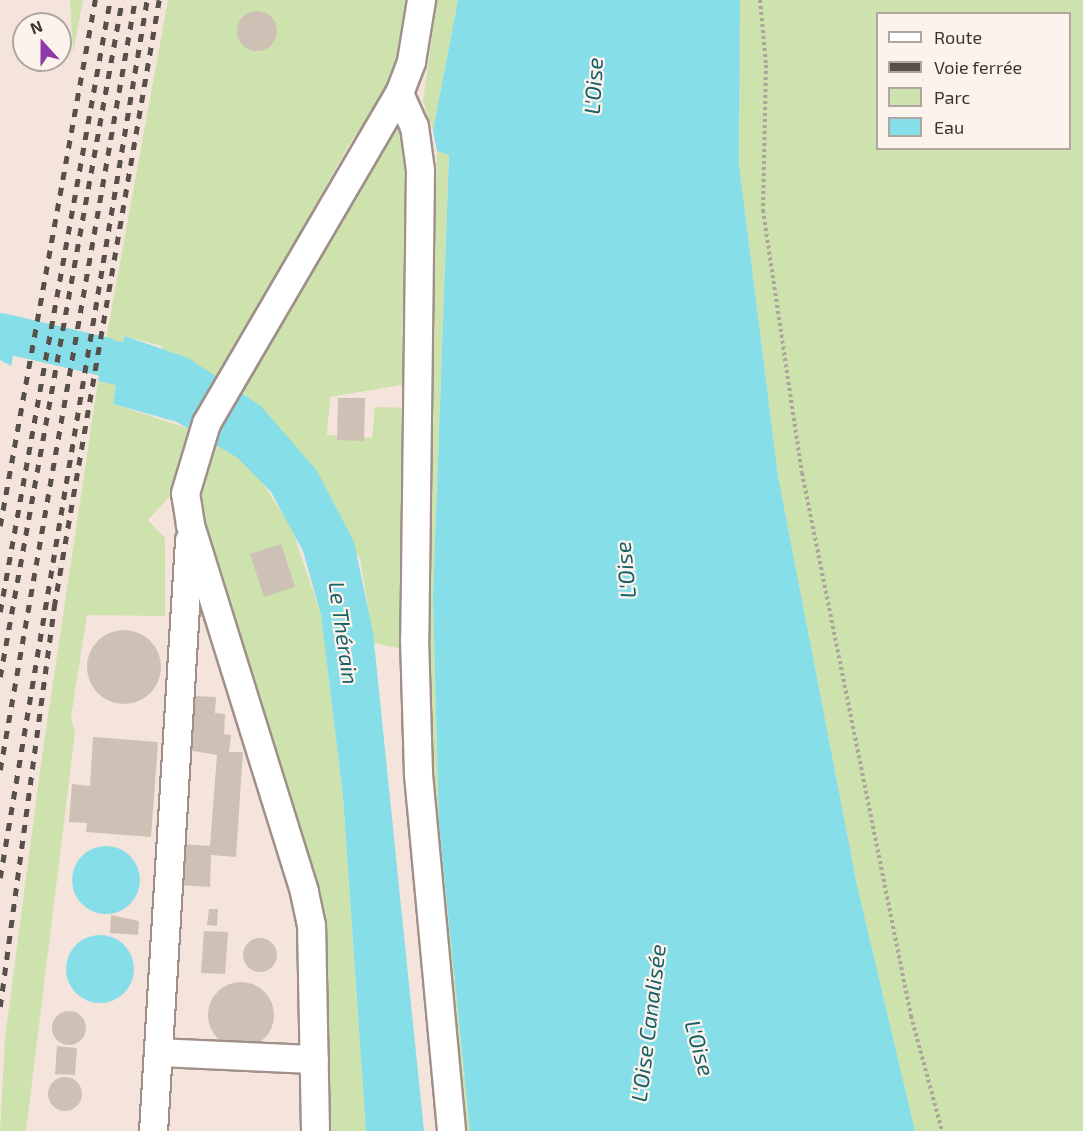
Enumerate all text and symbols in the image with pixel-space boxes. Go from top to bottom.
north arrow [12,12,72,72]
legend [876,12,1071,150]
text: N [27,16,45,38]
text: Route [934,26,982,48]
text: Voie ferrée [934,56,1022,78]
water label: L'Oise [578,57,608,115]
text: Parc [934,86,970,108]
text: Eau [934,116,964,138]
water label: L'Oise [609,540,641,600]
water label: Le Thérain [324,580,364,686]
water label: L'Oise Canalisée [625,943,671,1103]
water label: L'Oise [679,1017,721,1079]

